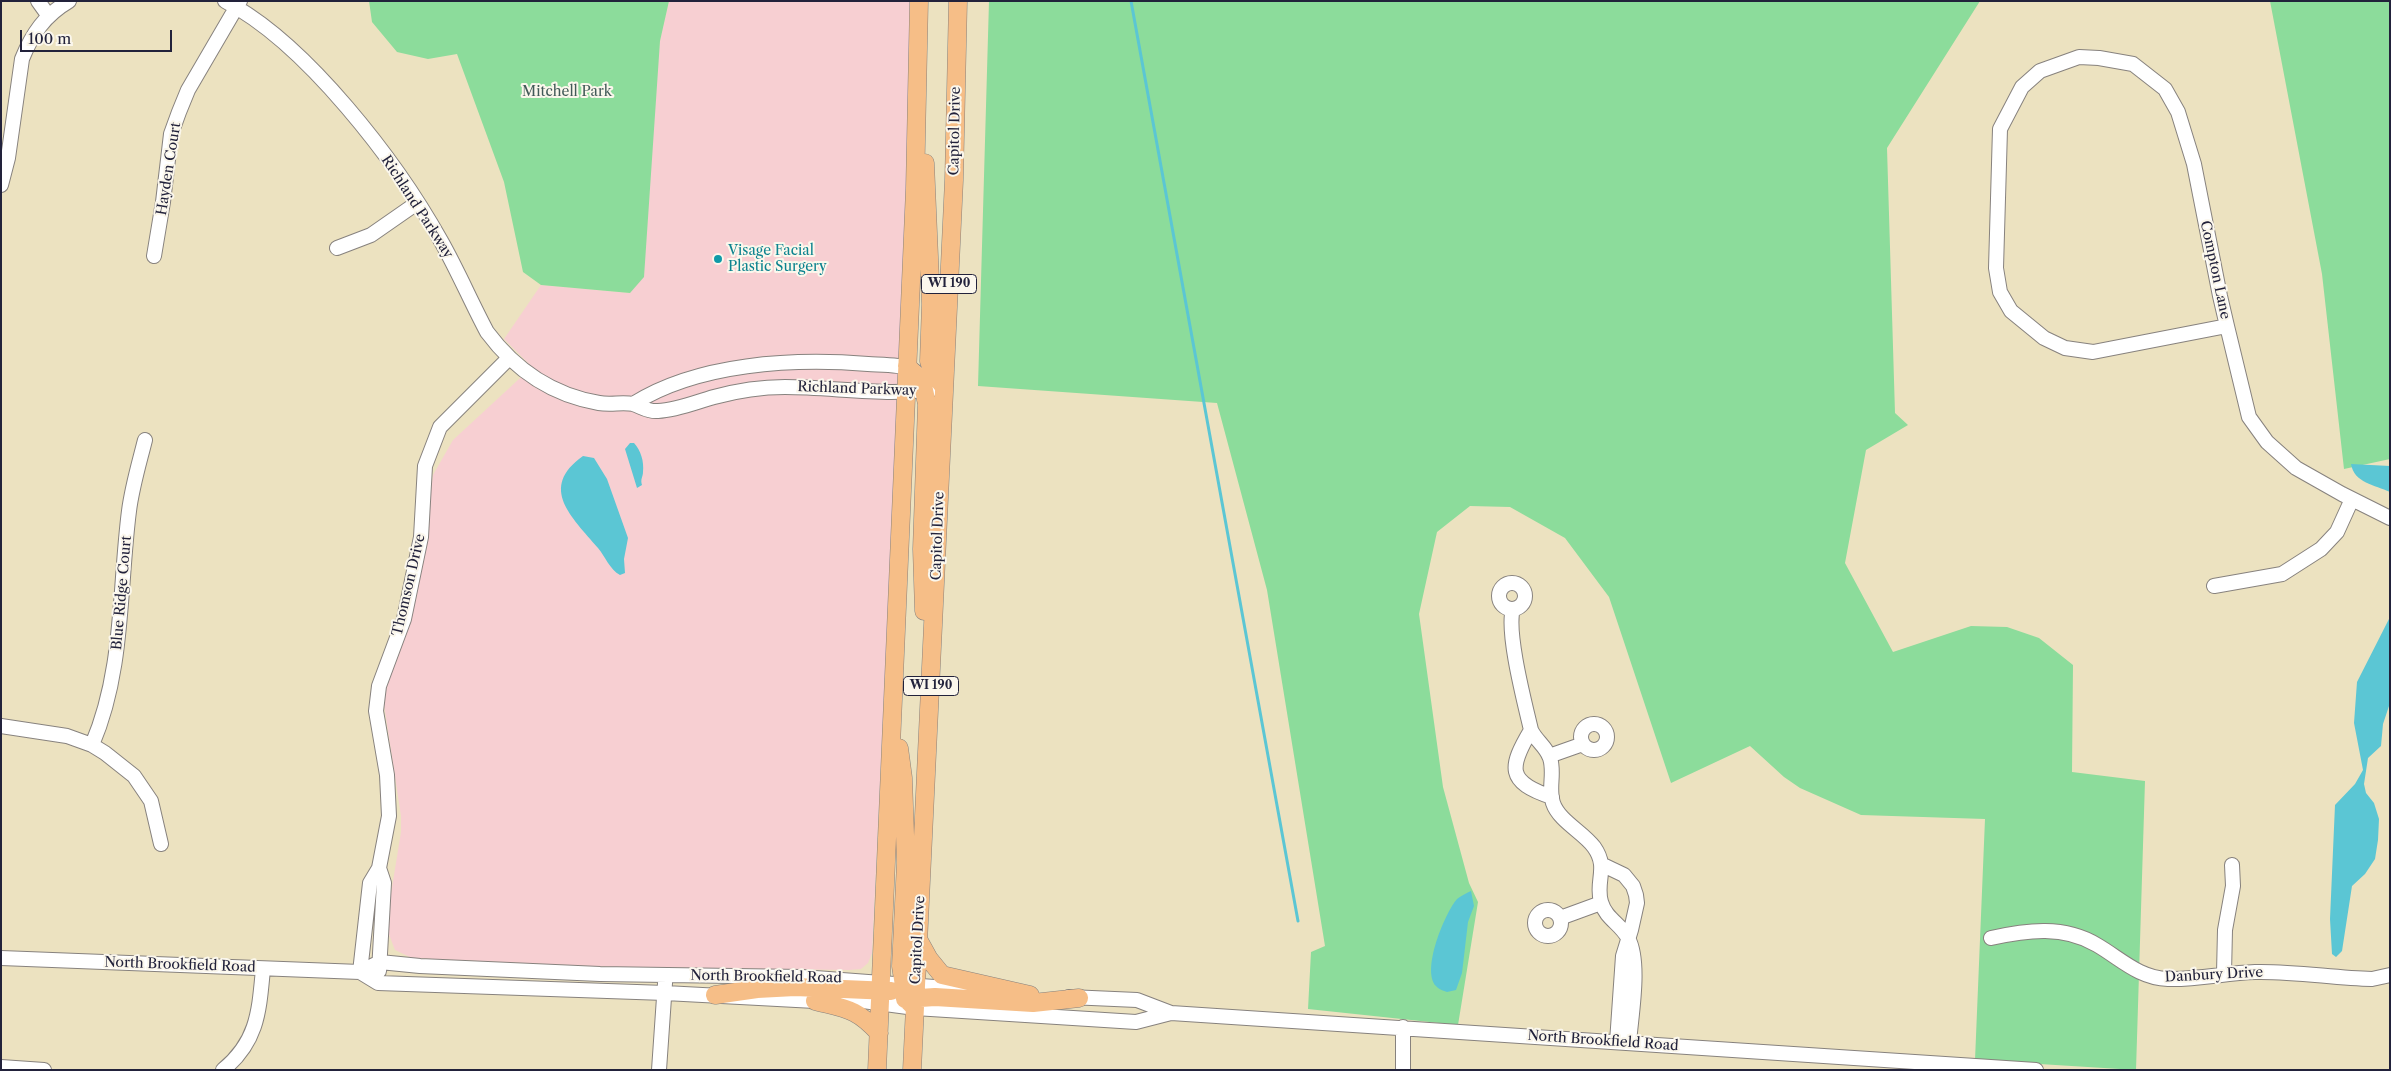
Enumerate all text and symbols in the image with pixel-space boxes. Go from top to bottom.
scale bar [22,20,175,52]
text: 100 m [28,29,71,48]
park label: Mitchell Park [522,84,612,100]
street label: Capitol Drive [946,86,964,176]
street label: Hayden Court [153,121,185,217]
street label: Richland Parkway [377,152,457,262]
street label: Compton Lane [2196,219,2234,321]
place label: Visage Facial Plastic Surgery [728,243,827,276]
marker: Visage Facial Plastic Surgery [712,253,724,265]
road number: WI 190 [922,274,976,294]
street label: Richland Parkway [797,379,917,399]
street label: Capitol Drive [928,491,948,581]
street label: Thomson Drive [389,532,429,638]
street label: Blue Ridge Court [109,535,135,651]
road number: WI 190 [904,676,958,696]
street label: Capitol Drive [907,895,929,985]
street label: North Brookfield Road [104,954,256,976]
street label: Danbury Drive [2164,964,2264,986]
street label: North Brookfield Road [690,967,842,987]
street label: North Brookfield Road [1527,1027,1679,1055]

